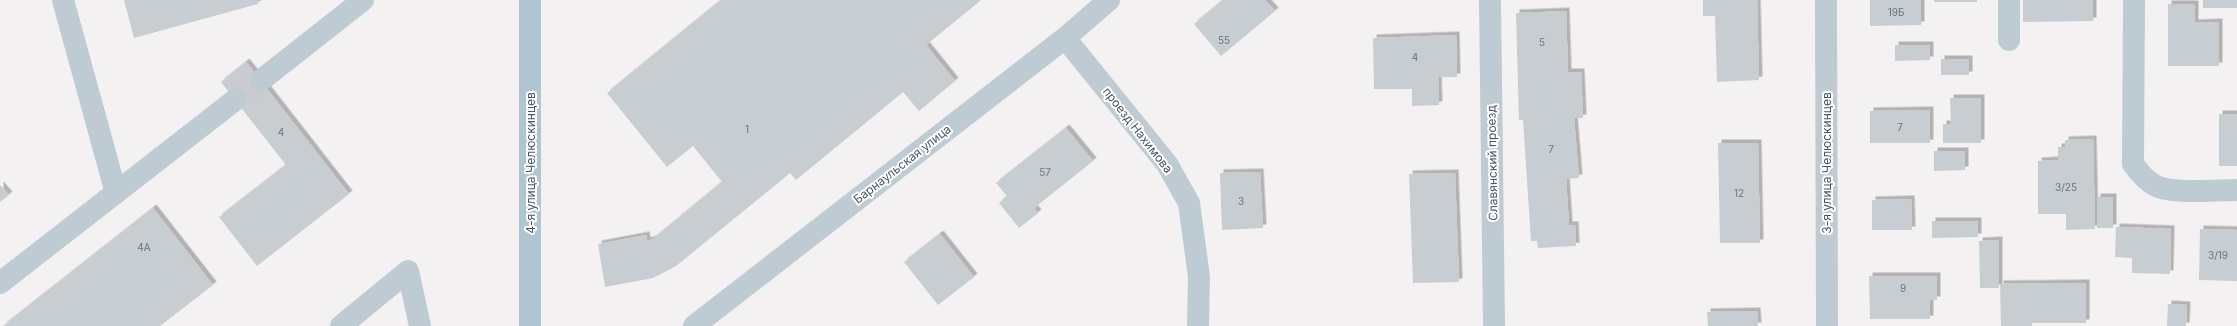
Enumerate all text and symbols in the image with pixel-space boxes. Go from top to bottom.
house number: 19Б [1888,6,1904,18]
house number: 55 [1218,34,1230,46]
house number: 5 [1539,36,1545,48]
house number: 4 [1412,51,1418,63]
street label: проезд Нахимова [1100,84,1176,176]
street label: 4-я улица Челюскинцев [523,92,538,234]
street label: 3-я улица Челюскинцев [1819,92,1834,234]
street label: Славянский проезд [1483,104,1501,221]
street label: Барнаульская улица [850,121,954,207]
house number: 7 [1897,121,1903,133]
house number: 1 [745,123,749,135]
house number: 4 [278,126,284,138]
house number: 7 [1548,143,1554,155]
house number: 57 [1039,166,1051,178]
house number: 3/25 [2055,181,2077,193]
house number: 12 [1734,187,1744,199]
house number: 3 [1238,195,1244,207]
house number: 4А [137,241,151,253]
house number: 3/19 [2208,249,2228,261]
house number: 9 [1900,282,1906,294]

